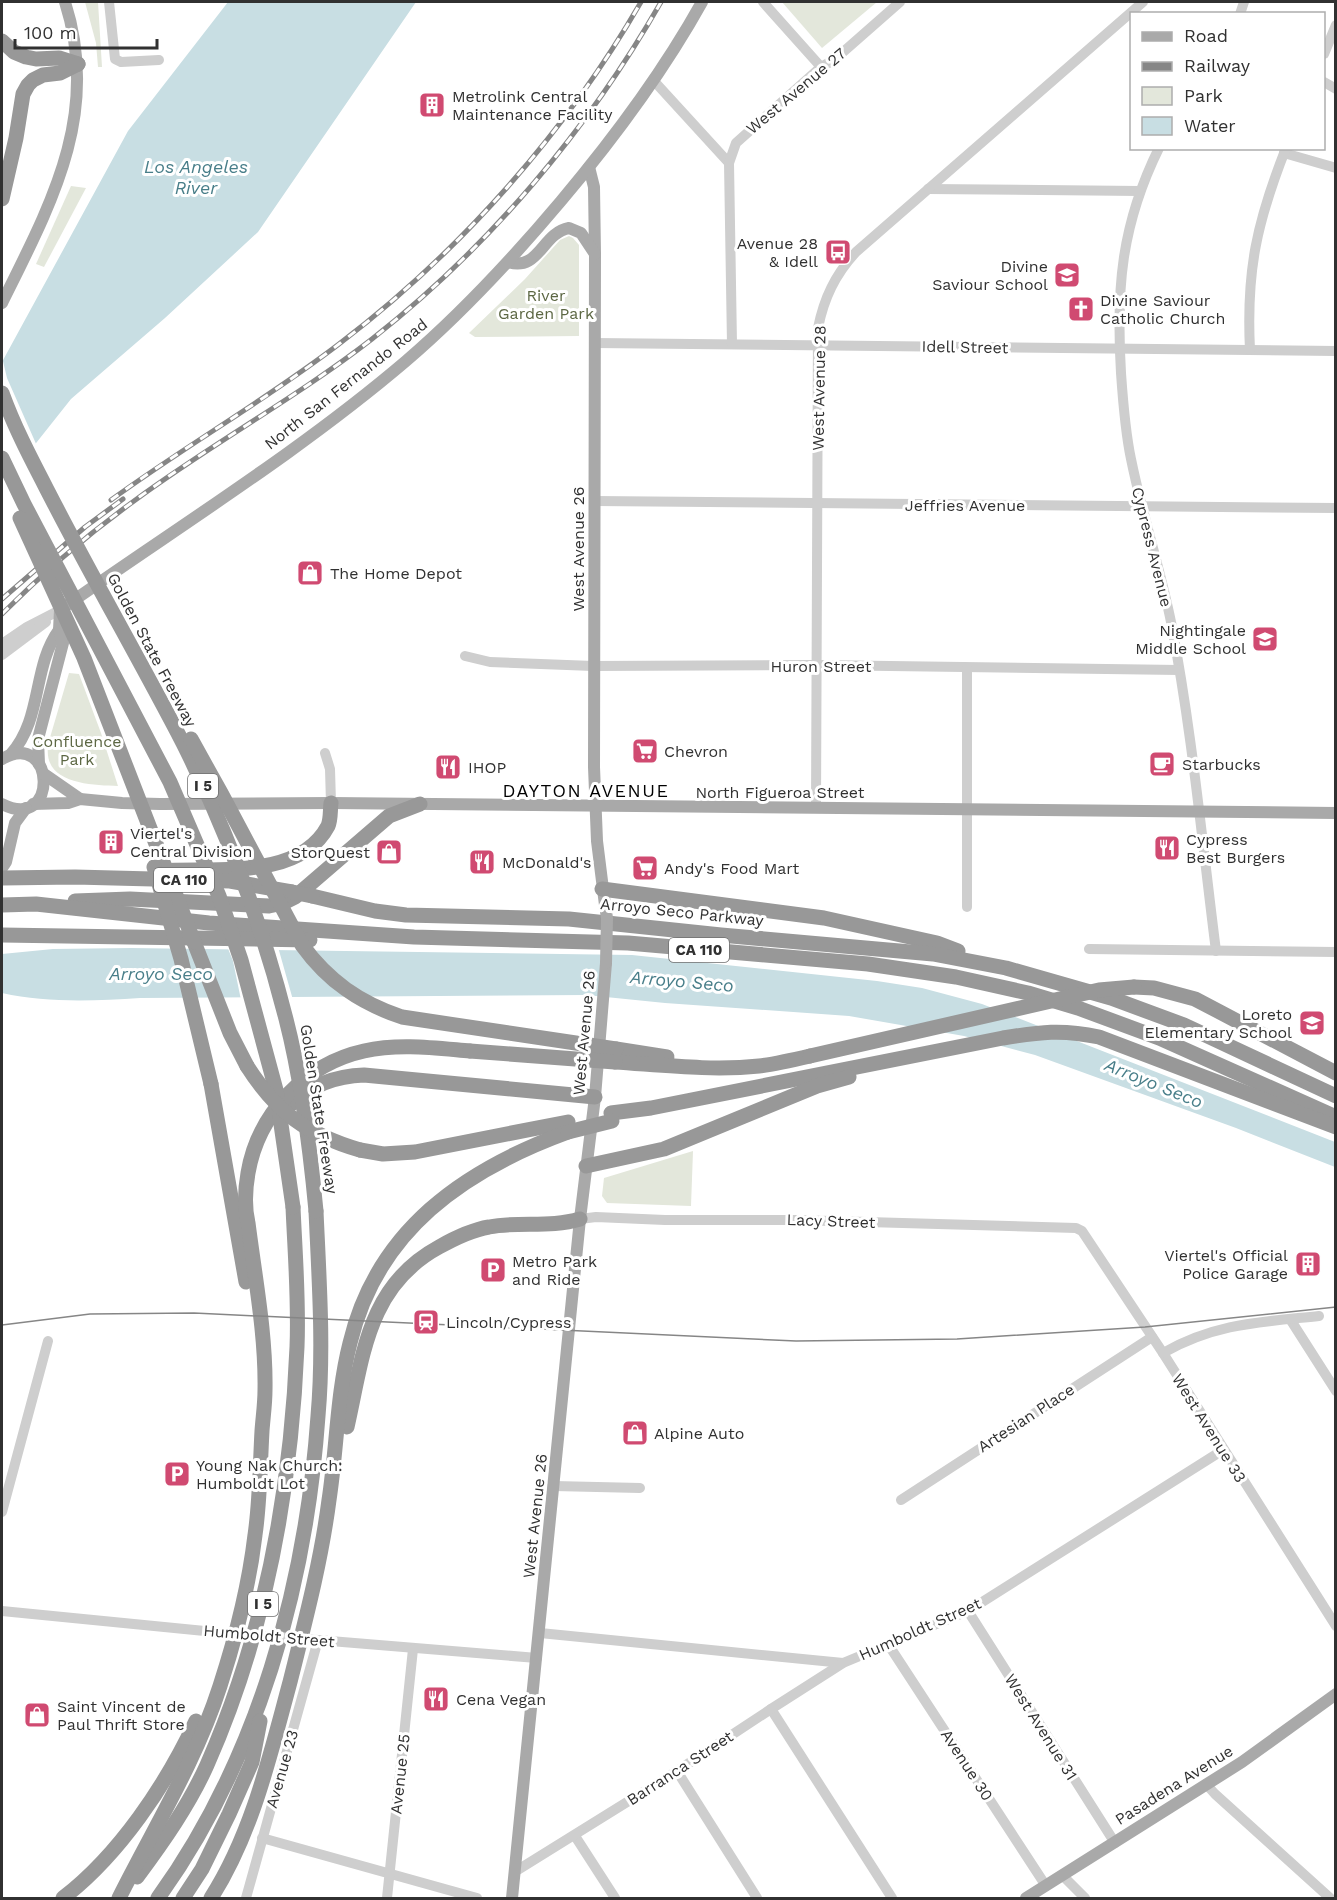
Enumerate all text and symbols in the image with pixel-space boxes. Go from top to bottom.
scale bar [15,12,158,50]
legend [1130,12,1325,150]
text: 100 m [24,22,77,43]
text: Road [1184,25,1228,46]
street label: West Avenue 27 [742,44,850,138]
text: Railway [1184,55,1251,76]
text: Park [1184,85,1223,106]
place label: Metrolink Central Maintenance Facility [452,87,613,124]
building icon: Metrolink Central Maintenance Facility [417,90,447,120]
text: Water [1184,115,1236,136]
water label: Los Angeles River [144,156,248,198]
place label: Avenue 28 & Idell [737,234,818,271]
bus stop icon: Avenue 28 & Idell [823,237,853,267]
place label: Divine Saviour School [932,257,1048,294]
school or university icon: Divine Saviour School [1052,260,1082,290]
park label: River Garden Park [498,286,594,323]
place label: Divine Saviour Catholic Church [1100,291,1225,328]
church icon: Divine Saviour Catholic Church [1066,294,1096,324]
street label: North San Fernando Road [261,314,431,454]
street label: West Avenue 28 [808,325,830,451]
street label: Idell Street [921,337,1009,357]
street label: Cypress Avenue [1128,485,1176,609]
street label: West Avenue 26 [569,486,588,612]
street label: Jeffries Avenue [905,496,1025,515]
shop icon: The Home Depot [295,558,325,588]
place label: The Home Depot [330,564,462,583]
street label: Golden State Freeway [103,570,201,731]
place label: Nightingale Middle School [1135,621,1246,658]
school or university icon: Nightingale Middle School [1250,624,1280,654]
street label: Huron Street [771,657,872,676]
park label: Confluence Park [33,732,121,769]
supermarket icon: Chevron [630,736,660,766]
place label: Chevron [664,742,728,761]
cafe icon: Starbucks [1147,749,1177,779]
restaurant icon: IHOP [433,752,463,782]
place label: Starbucks [1182,755,1261,774]
place label: IHOP [468,758,506,777]
road number: I 5 [188,774,218,798]
district label: DAYTON AVENUE [502,780,670,801]
street label: North Figueroa Street [695,783,865,802]
place label: Viertel's Central Division [130,824,252,861]
building icon: Viertel's Central Division [96,827,126,857]
place label: Cypress Best Burgers [1186,830,1285,867]
restaurant icon: Cypress Best Burgers [1152,833,1182,863]
shop icon: StorQuest [374,837,404,867]
place label: StorQuest [291,843,370,862]
restaurant icon: McDonald's [467,847,497,877]
place label: McDonald's [502,853,592,872]
supermarket icon: Andy's Food Mart [630,853,660,883]
place label: Andy's Food Mart [664,859,799,878]
road number: CA 110 [154,868,214,892]
street label: Arroyo Seco Parkway [599,894,765,930]
road number: CA 110 [669,938,729,962]
water label: Arroyo Seco [108,963,213,984]
water label: Arroyo Seco [628,966,735,996]
street label: West Avenue 26 [569,970,599,1096]
place label: Loreto Elementary School [1145,1005,1292,1042]
school or university icon: Loreto Elementary School [1297,1008,1327,1038]
street label: Golden State Freeway [296,1023,342,1196]
water label: Arroyo Seco [1101,1053,1206,1112]
street label: Lacy Street [786,1210,876,1232]
place label: Viertel's Official Police Garage [1164,1246,1288,1283]
building icon: Viertel's Official Police Garage [1293,1249,1323,1279]
place label: Metro Park and Ride [512,1252,597,1289]
parking icon: Metro Park and Ride [478,1255,508,1285]
station icon: Lincoln/Cypress [411,1307,441,1337]
place label: Lincoln/Cypress [446,1313,571,1332]
street label: West Avenue 33 [1168,1370,1250,1486]
street label: Artesian Place [974,1380,1078,1456]
shop icon: Alpine Auto [620,1418,650,1448]
place label: Alpine Auto [654,1424,744,1443]
street label: West Avenue 26 [519,1453,551,1579]
place label: Young Nak Church: Humboldt Lot [196,1456,343,1493]
parking icon: Young Nak Church: Humboldt Lot [162,1459,192,1489]
road number: I 5 [248,1592,278,1616]
street label: Humboldt Street [856,1593,984,1664]
street label: Humboldt Street [203,1621,336,1651]
street label: West Avenue 31 [1001,1670,1081,1784]
restaurant icon: Cena Vegan [421,1684,451,1714]
place label: Cena Vegan [456,1690,546,1709]
place label: Saint Vincent de Paul Thrift Store [57,1697,186,1734]
shop icon: Saint Vincent de Paul Thrift Store [22,1700,52,1730]
street label: Barranca Street [623,1726,737,1809]
street label: Avenue 30 [937,1726,997,1804]
street label: Avenue 23 [262,1728,302,1810]
street label: Avenue 25 [386,1733,414,1815]
street label: Pasadena Avenue [1111,1741,1237,1829]

